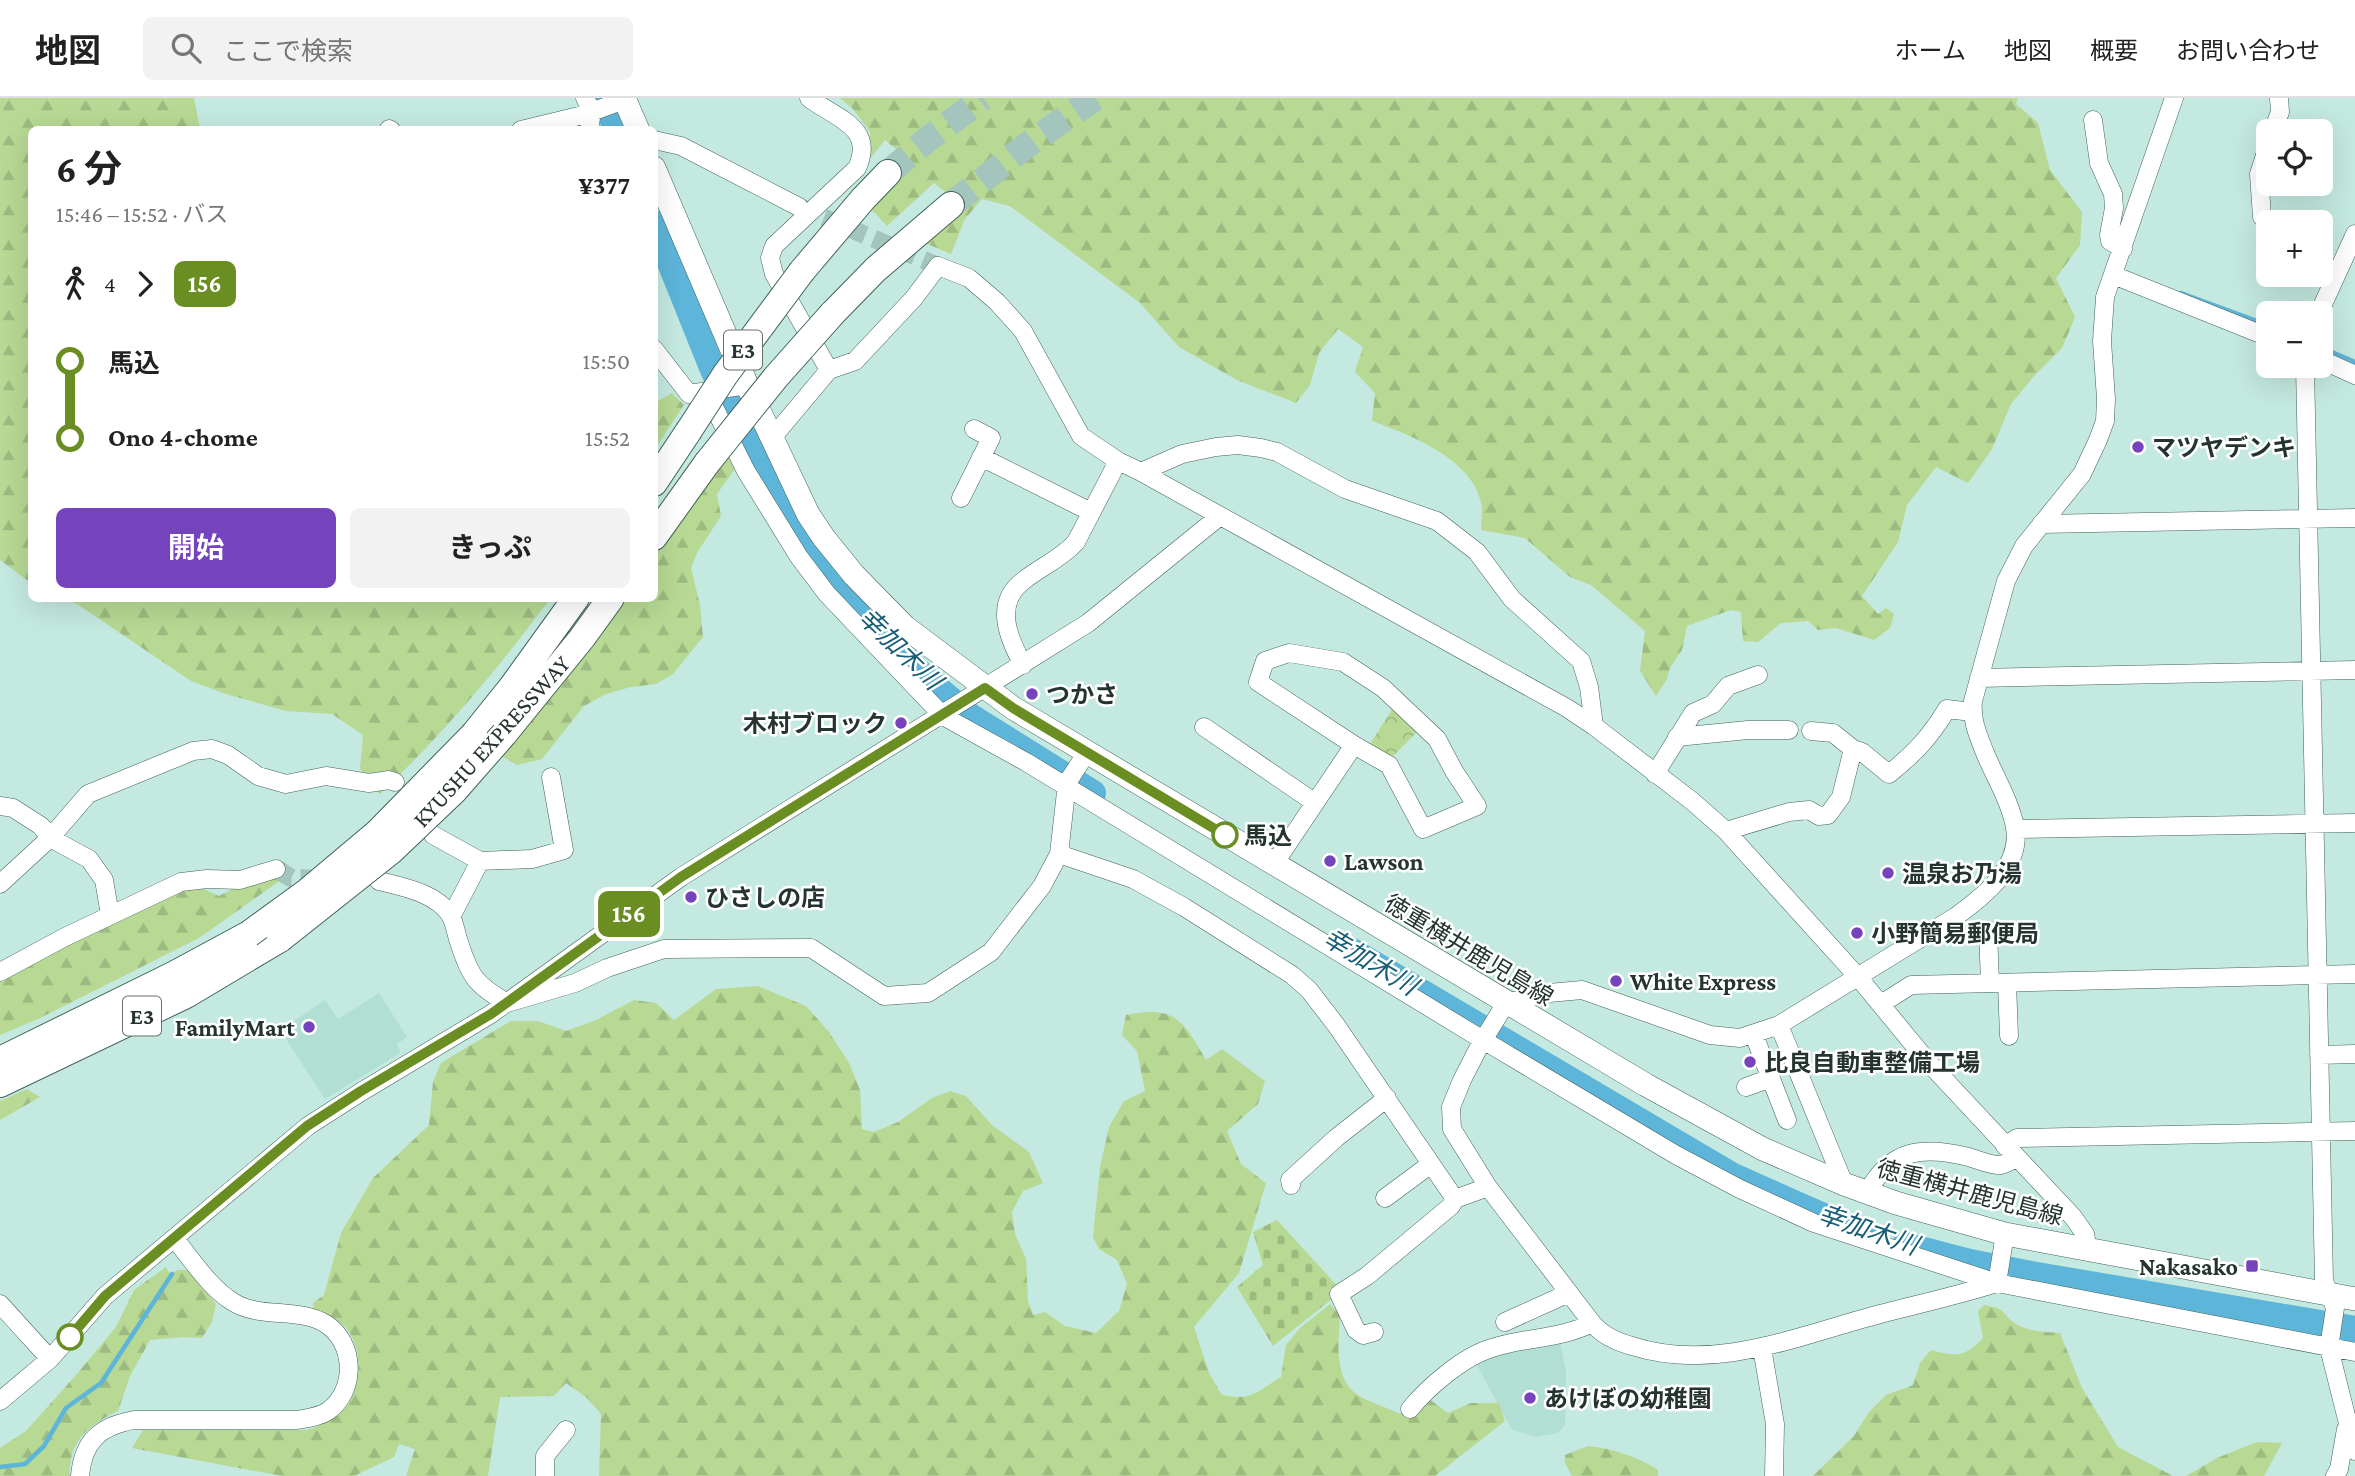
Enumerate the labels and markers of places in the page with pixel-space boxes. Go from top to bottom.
place label: マツヤデンキ [2152,434,2296,461]
marker: マツヤデンキ [2130,439,2146,455]
place label: つかさ [1046,681,1118,708]
marker: つかさ [1024,686,1040,702]
place label: 木村ブロック [743,710,887,737]
marker: 木村ブロック [893,715,909,731]
marker: 馬込 [1212,822,1238,848]
place label: 馬込 [1244,822,1292,849]
place label: Lawson [1344,848,1424,875]
marker: Lawson [1322,853,1338,869]
place label: 温泉お乃湯 [1902,860,2022,887]
marker: 温泉お乃湯 [1880,865,1896,881]
place label: ひさしの店 [705,884,825,911]
marker: ひさしの店 [683,889,699,905]
place label: 小野簡易郵便局 [1871,920,2039,947]
marker: 小野簡易郵便局 [1849,925,1865,941]
place label: White Express [1629,968,1776,995]
marker: White Express [1608,973,1624,989]
place label: FamilyMart [175,1014,295,1041]
marker: FamilyMart [301,1019,317,1035]
place label: 比良自動車整備工場 [1764,1049,1980,1076]
marker: 比良自動車整備工場 [1742,1054,1758,1070]
place label: Nakasako [2139,1253,2238,1280]
marker: Nakasako [2244,1258,2260,1274]
unlabelled marker [57,1324,83,1350]
place label: あけぼの幼稚園 [1544,1385,1712,1412]
marker: あけぼの幼稚園 [1522,1390,1538,1406]

